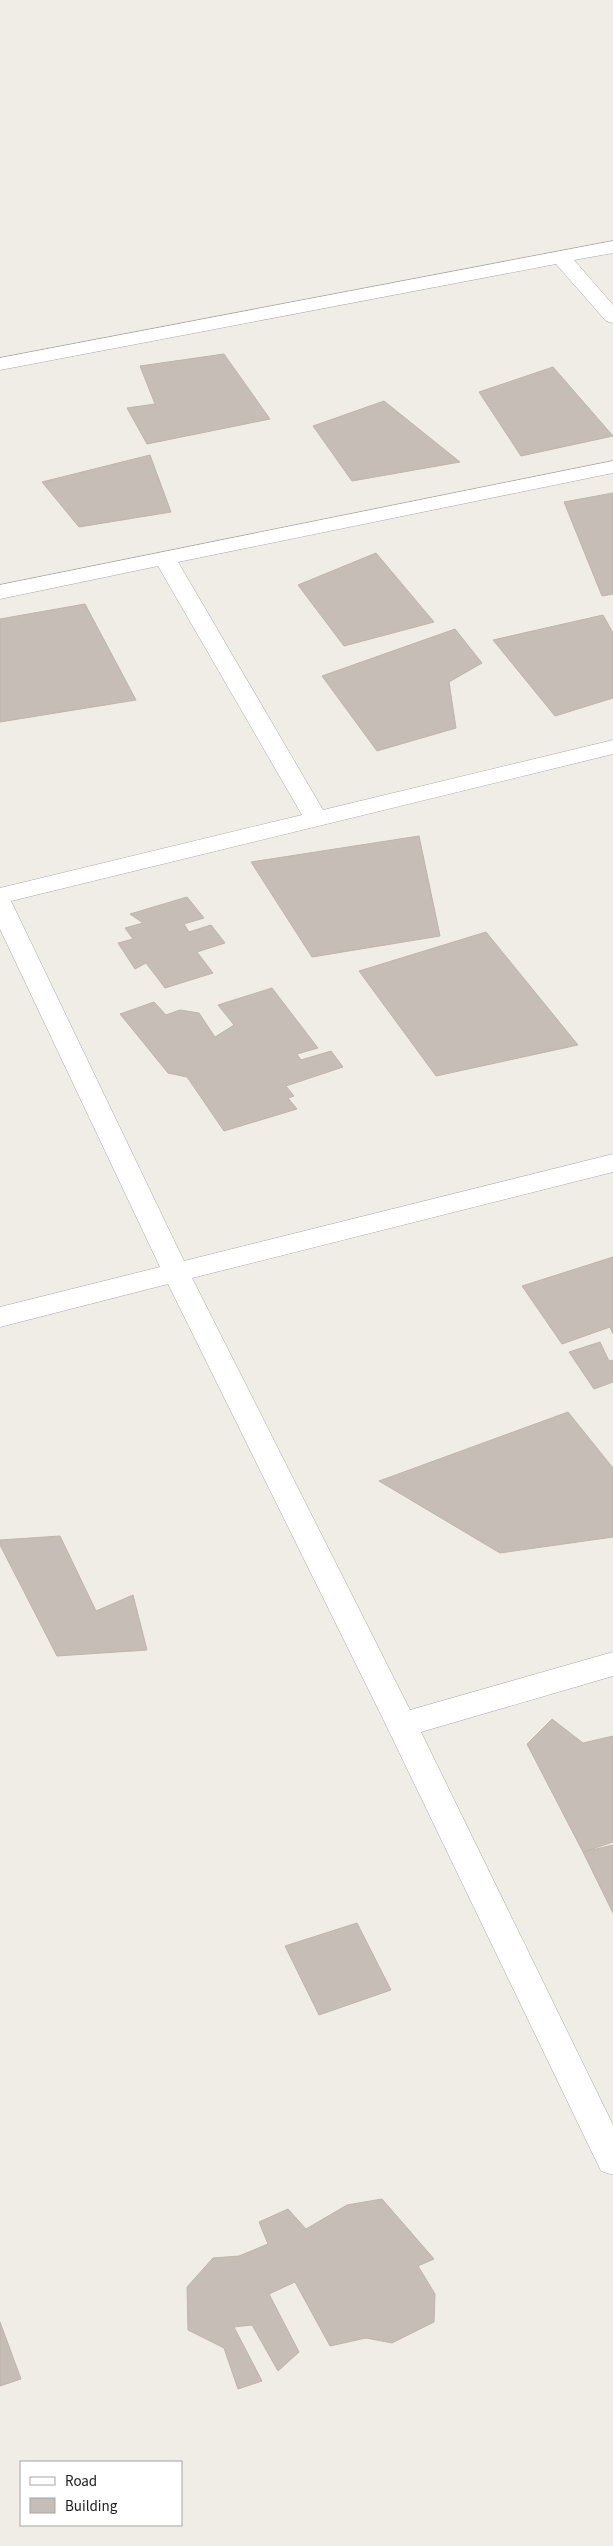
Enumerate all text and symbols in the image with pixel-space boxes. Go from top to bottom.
legend [20,2461,182,2526]
text: Road [65,2471,97,2492]
text: Building [65,2496,118,2517]

